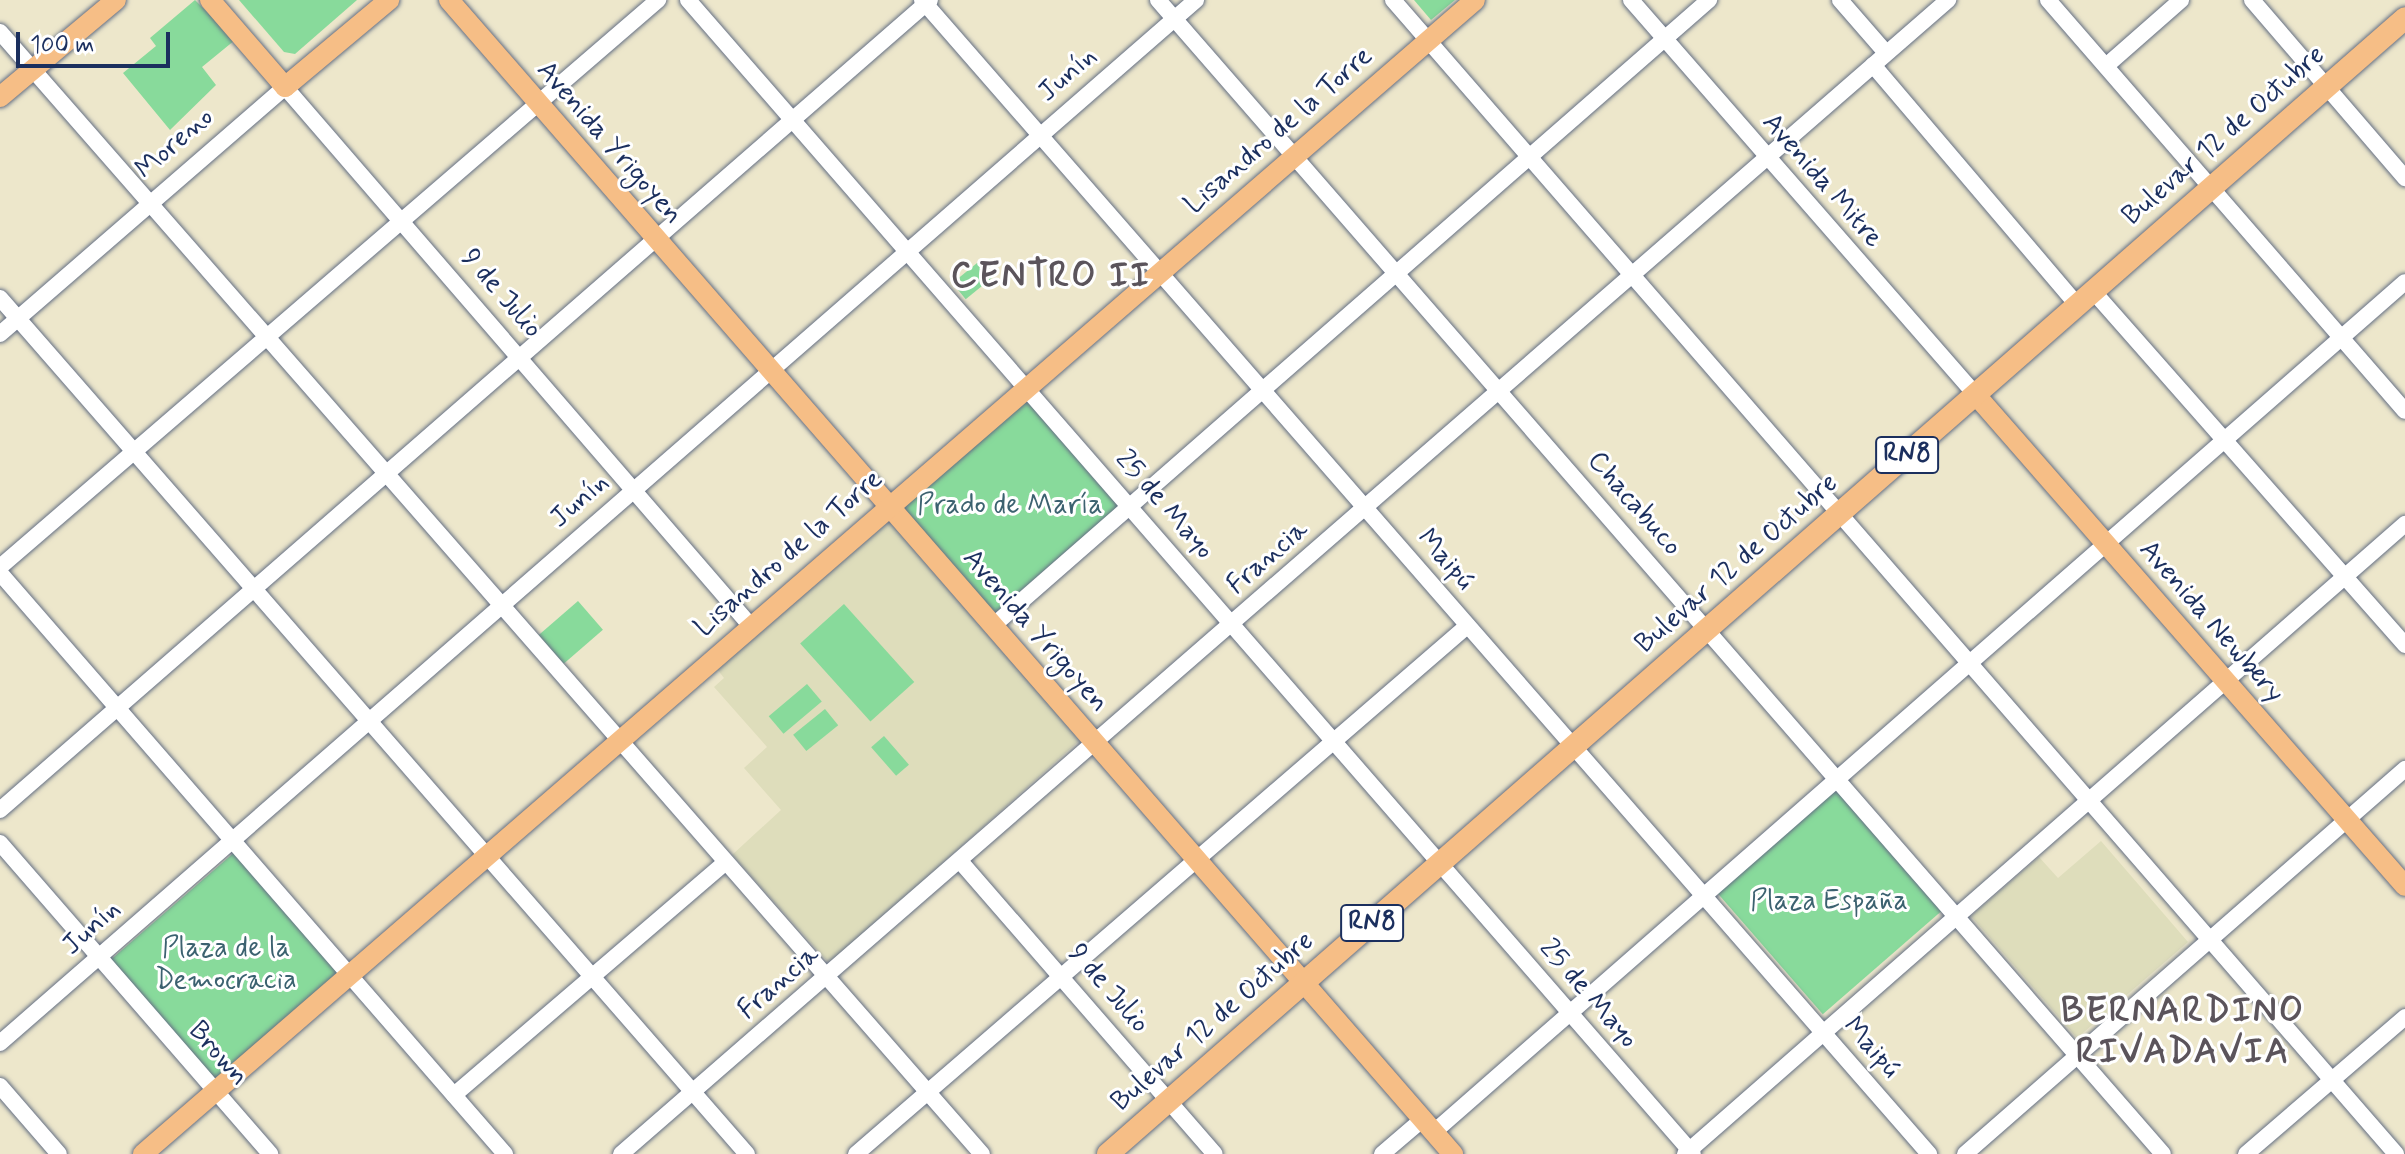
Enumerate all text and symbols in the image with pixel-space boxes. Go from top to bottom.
scale bar [20,16,174,66]
text: 100 m [30,30,94,61]
street label: Bulevar 12 de Octubre [2115,39,2333,233]
street label: Junín [1032,40,1104,110]
street label: Lisandro de la Torre [1177,40,1381,222]
street label: Avenida Yrigoyen [529,54,689,232]
street label: Moreno [129,101,221,187]
street label: Avenida Mitre [1754,106,1890,256]
street label: 9 de Julio [451,240,551,348]
district label: CENTRO II [947,255,1155,299]
road number: RN8 [1875,433,1939,477]
street label: 25 de Mayo [1107,443,1221,567]
street label: Chacabuco [1579,445,1689,563]
street label: Lisandro de la Torre [687,463,891,645]
street label: Junín [544,466,616,536]
street label: Bulevar 12 de Octubre [1628,467,1846,661]
park label: Prado de María [918,489,1102,523]
street label: Francia [1220,514,1316,602]
street label: Maipú [1409,522,1481,598]
street label: Avenida Newbery [2131,534,2291,710]
street label: Avenida Yrigoyen [955,542,1115,720]
park label: Plaza España [1751,885,1907,919]
street label: Junín [56,893,128,963]
road number: RN8 [1340,901,1404,945]
street label: Bulevar 12 de Octubre [1104,925,1322,1119]
park label: Plaza de la Democracia [155,932,297,998]
street label: 25 de Mayo [1531,932,1645,1056]
street label: 9 de Julio [1058,935,1158,1043]
street label: Francia [731,939,827,1027]
district label: BERNARDINO RIVADAVIA [2067,989,2299,1074]
street label: Maipú [1835,1010,1907,1086]
street label: Brown [181,1015,255,1093]

